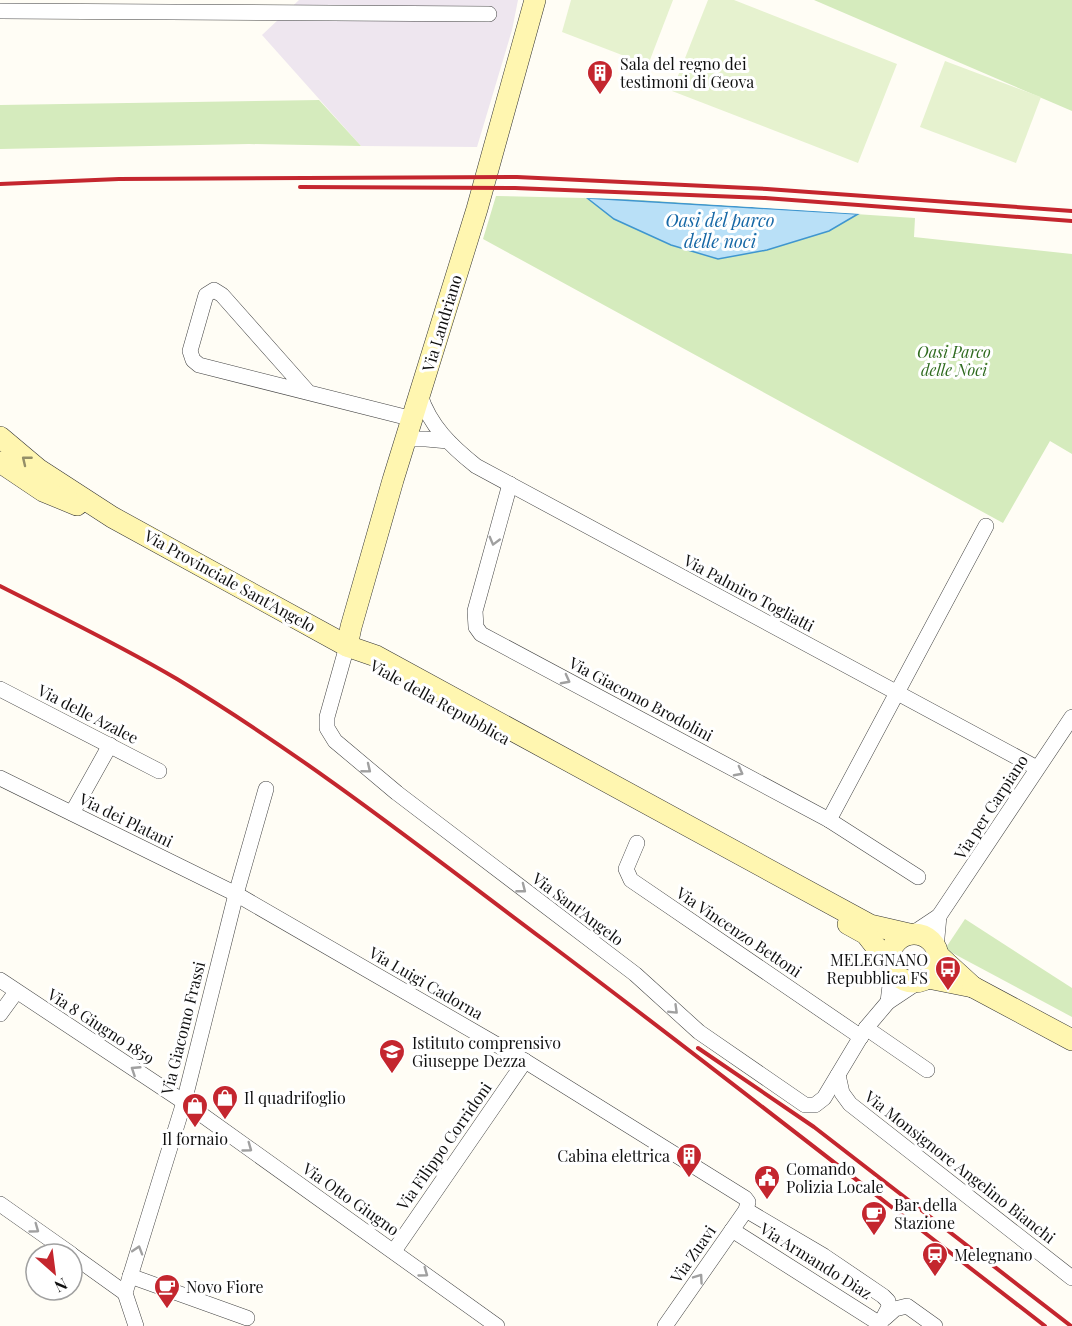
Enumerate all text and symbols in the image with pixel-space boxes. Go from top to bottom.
place label: Sala del regno dei testimoni di Geova [620,53,754,92]
building icon: Sala del regno dei testimoni di Geova [585,58,615,96]
water label: Oasi del parco delle noci [666,208,775,253]
street label: Via Landriano [417,272,466,375]
park label: Oasi Parco delle Noci [917,341,991,380]
one-way arrow [22,456,33,467]
street label: Via Provinciale Sant'Angelo [140,524,320,637]
one-way arrow [489,535,502,545]
street label: Via Palmiro Togliatti [679,549,818,636]
street label: Via Giacomo Brodolini [565,651,717,746]
street label: Viale della Repubblica [366,654,514,749]
one-way arrow [560,673,571,684]
street label: Via delle Azalee [33,679,142,748]
street label: Via per Carpiano [948,750,1032,864]
one-way arrow [361,762,372,773]
one-way arrow [732,765,743,776]
street label: Via dei Platani [75,787,177,851]
street label: Via Sant'Angelo [528,867,628,950]
one-way arrow [515,881,526,892]
street label: Via Vincenzo Bettoni [672,881,806,982]
street label: Via Luigi Cadorna [365,941,487,1024]
place label: MELEGNANO Repubblica FS [827,949,928,988]
bus stop icon: MELEGNANO Repubblica FS [933,954,963,992]
street label: Via Giacomo Frassi [156,959,209,1098]
street label: Via 8 Giugno 1859 [43,983,159,1068]
one-way arrow [667,1002,678,1013]
place label: Istituto comprensivo Giuseppe Dezza [412,1032,561,1071]
school or university icon: Istituto comprensivo Giuseppe Dezza [377,1037,407,1075]
one-way arrow [130,1066,141,1077]
street label: Via Filippo Corridoni [391,1077,496,1215]
shop icon: Il quadrifoglio [210,1083,240,1121]
street label: Via Monsignore Angelino Bianchi [860,1085,1060,1248]
place label: Il quadrifoglio [244,1087,346,1108]
shop icon: Il fornaio [180,1091,210,1129]
place label: Il fornaio [162,1128,228,1149]
one-way arrow [242,1141,253,1152]
building icon: Cabina elettrica [674,1141,704,1179]
place label: Cabina elettrica [557,1145,670,1166]
street label: Via Otto Giugno [298,1157,404,1240]
place label: Comando Polizia Locale [786,1158,884,1197]
public building icon: Comando Polizia Locale [752,1163,782,1201]
place label: Bar della Stazione [894,1194,957,1233]
cafe icon: Bar della Stazione [859,1199,889,1237]
street label: Via Armando Diaz [755,1217,877,1304]
street label: Via Zuavi [665,1221,720,1287]
one-way arrow [29,1222,40,1233]
station icon: Melegnano [920,1240,950,1278]
north arrow [24,1242,84,1302]
place label: Melegnano [954,1244,1033,1265]
one-way arrow [131,1245,143,1256]
one-way arrow [418,1266,429,1277]
cafe icon: Novo Fiore [152,1272,182,1310]
text: N [51,1274,71,1298]
one-way arrow [692,1274,703,1285]
place label: Novo Fiore [186,1276,264,1297]

